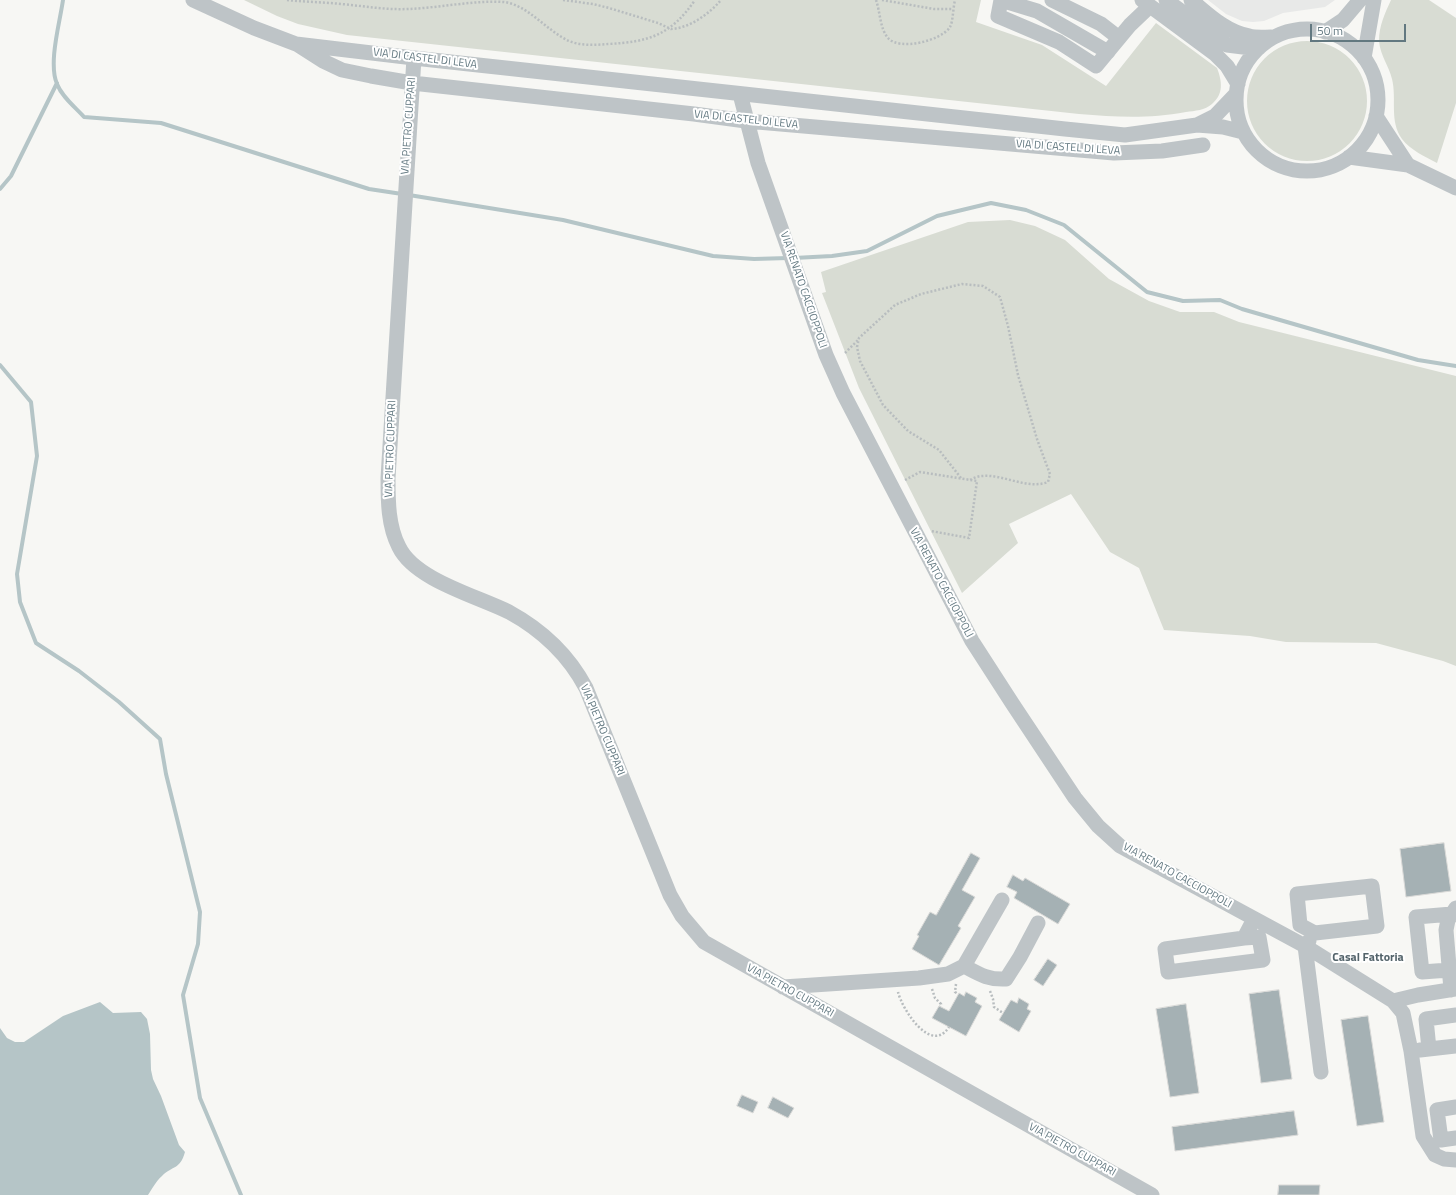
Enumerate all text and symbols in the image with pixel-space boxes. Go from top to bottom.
scale bar [1312,16,1408,42]
text: 50 m [1317,21,1343,40]
street label: VIA DI CASTEL DI LEVA [372,46,478,72]
street label: VIA PIETRO CUPPARI [399,77,419,175]
street label: VIA DI CASTEL DI LEVA [693,108,799,132]
street label: VIA DI CASTEL DI LEVA [1015,138,1121,158]
street label: VIA RENATO CACCIOPPOLI [777,230,829,350]
street label: VIA PIETRO CUPPARI [383,400,399,498]
street label: VIA RENATO CACCIOPPOLI [906,526,976,640]
street label: VIA PIETRO CUPPARI [577,683,627,777]
street label: VIA RENATO CACCIOPPOLI [1120,841,1234,911]
district label: Casal Fattoria [1332,951,1404,965]
street label: VIA PIETRO CUPPARI [744,962,836,1020]
street label: VIA PIETRO CUPPARI [1026,1121,1118,1179]

